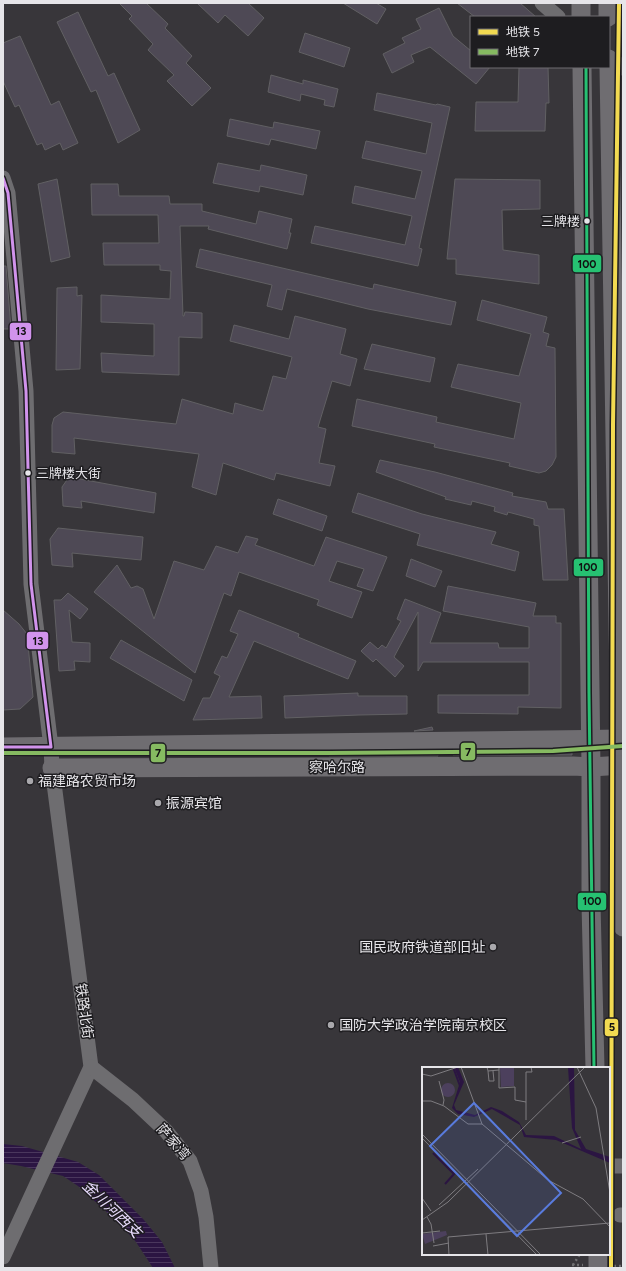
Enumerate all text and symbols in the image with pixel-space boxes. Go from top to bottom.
legend [470,16,610,68]
text: 地铁 5 [506,25,540,39]
text: 地铁 7 [506,45,540,59]
place label: 三牌楼 [541,214,580,229]
marker: 三牌楼 [582,216,592,226]
line badge: 100 [572,254,602,273]
text: 100 [578,258,596,271]
line badge: 13 [9,322,32,341]
text: 13 [16,325,26,338]
place label: 三牌楼大街 [36,466,101,481]
marker: 三牌楼大街 [23,468,33,478]
line badge: 100 [573,558,604,577]
text: 100 [579,561,597,574]
line badge: 13 [26,631,49,650]
text: 13 [33,635,43,648]
line badge: 7 [460,742,476,761]
line badge: 7 [150,743,166,763]
text: 7 [465,746,471,759]
text: 7 [155,747,161,760]
street label: 察哈尔路 [309,759,365,776]
place label: 福建路农贸市场 [38,773,136,790]
marker: 福建路农贸市场 [25,776,35,786]
place label: 振源宾馆 [166,795,222,812]
marker: 振源宾馆 [153,798,163,808]
line badge: 100 [577,892,607,911]
text: 100 [583,895,601,908]
place label: 国民政府铁道部旧址 [359,939,485,956]
marker: 国民政府铁道部旧址 [488,942,498,952]
street label: 铁路北街 [72,982,96,1040]
place label: 国防大学政治学院南京校区 [339,1017,507,1034]
line badge: 5 [604,1018,619,1037]
marker: 国防大学政治学院南京校区 [326,1020,336,1030]
text: 5 [609,1021,615,1034]
inset map [422,1067,610,1255]
street label: 萨家湾 [153,1121,193,1163]
water label: 金川河西支 [79,1176,147,1243]

